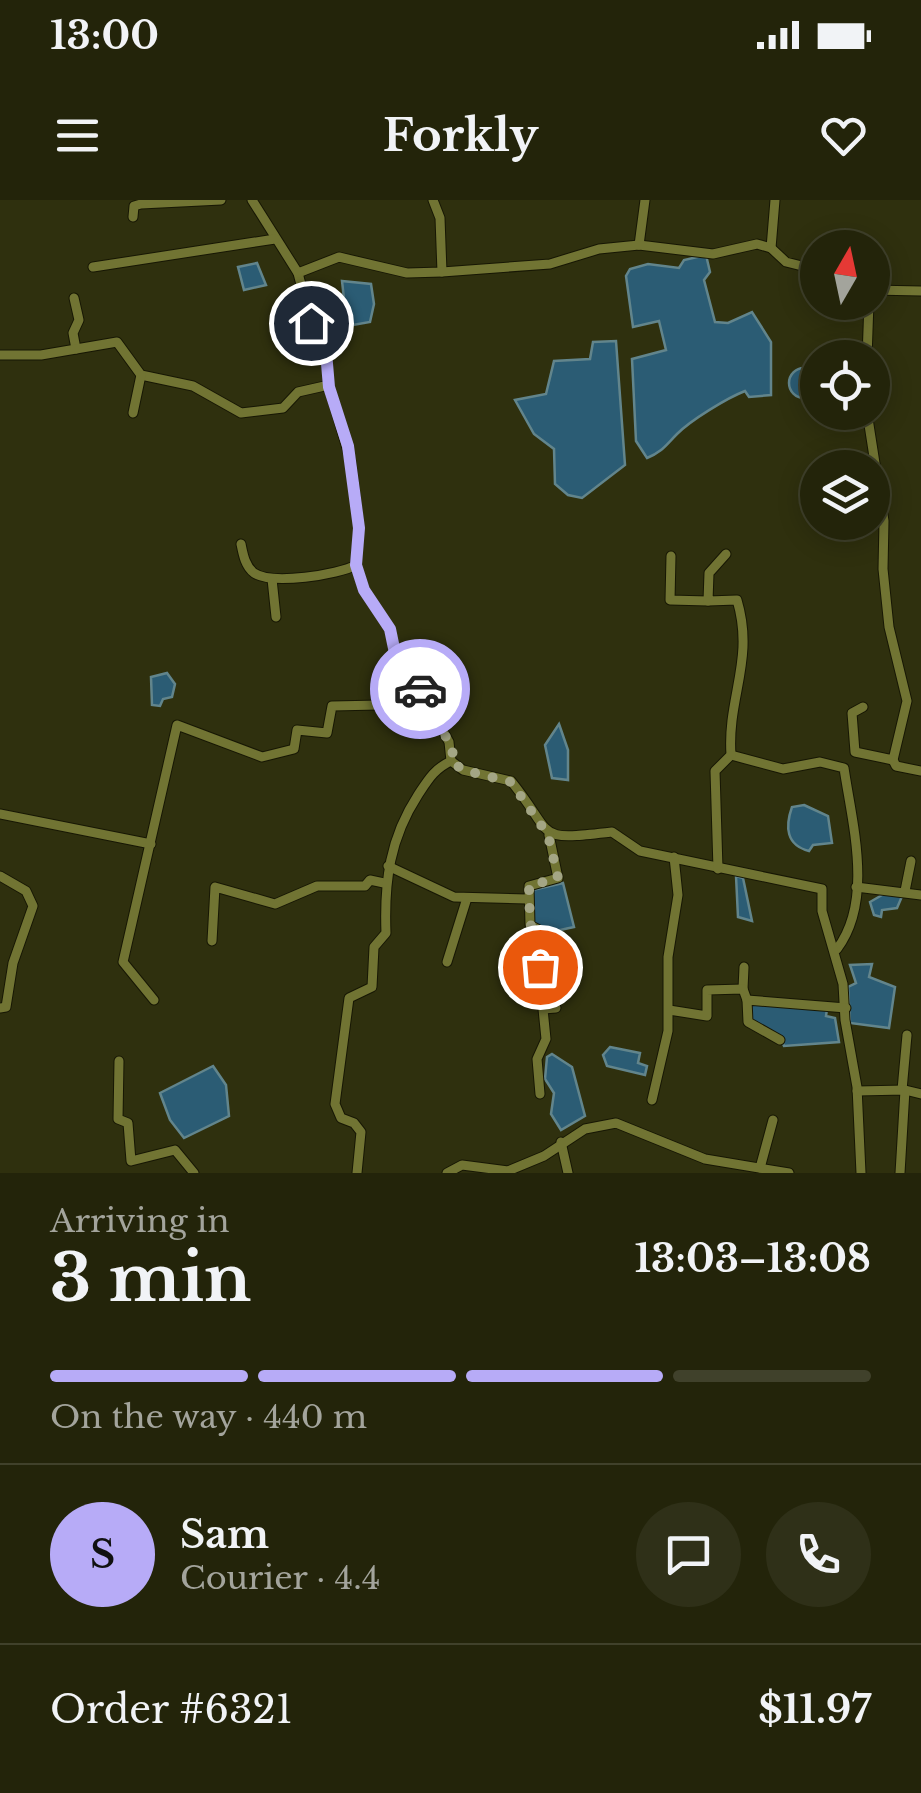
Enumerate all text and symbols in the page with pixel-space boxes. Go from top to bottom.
text: 13:00 [50,12,159,59]
text: Forkly [383,107,538,163]
icon: menu [50,108,105,163]
icon: heart [816,108,871,163]
north arrow [800,230,890,320]
map controls [800,230,890,540]
pin [269,281,354,366]
icon: home [284,296,339,351]
button: locate [800,340,890,430]
button: layers [800,450,890,540]
courier [370,639,470,739]
icon: car [393,662,448,717]
pin [498,925,583,1010]
icon: bag [513,940,568,995]
text: Arriving in [50,1201,229,1241]
text: 13:03–13:08 [634,1235,871,1282]
text: 3 min [50,1238,251,1319]
text: On the way · 440 m [50,1397,367,1437]
button: chat [636,1502,741,1607]
button: phone [766,1502,871,1607]
text: Sam [180,1511,269,1558]
text: S [90,1531,115,1578]
text: Courier · 4.4 [180,1558,380,1598]
text: Order #6321 [50,1686,293,1733]
text: $11.97 [758,1686,871,1733]

